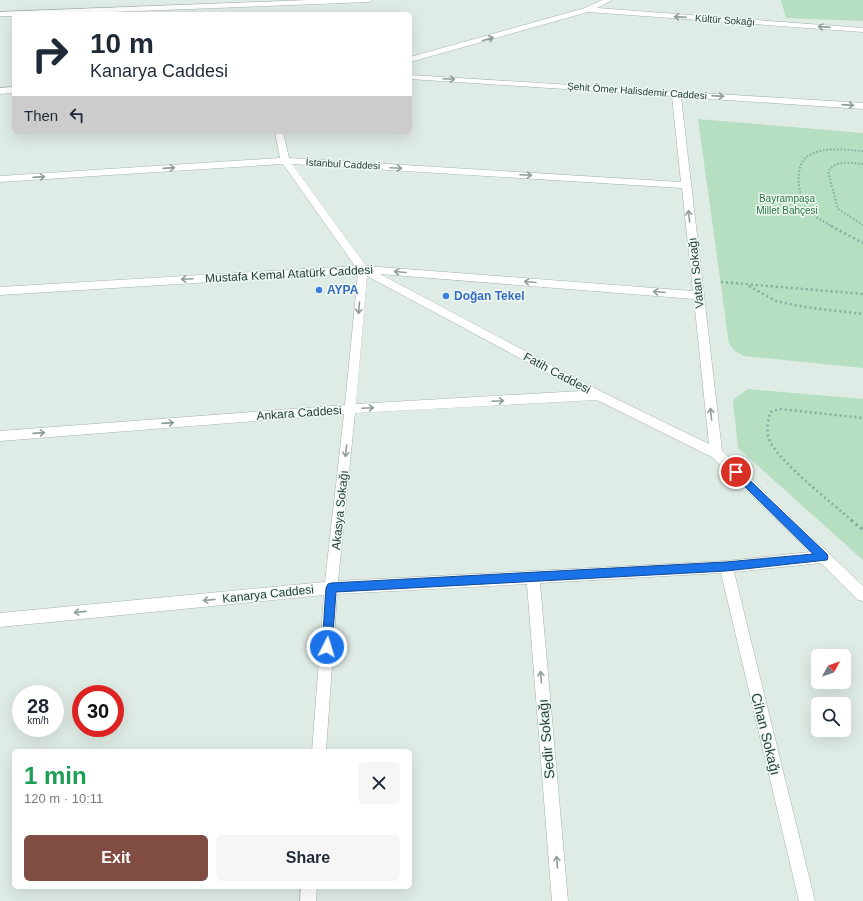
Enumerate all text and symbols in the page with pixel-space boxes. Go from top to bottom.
street label: Kültür Sokağı [695,12,755,28]
one-way arrow [674,14,687,21]
one-way arrow [818,24,831,31]
icon: right [24,28,76,80]
text: 10 m [90,28,154,59]
one-way arrow [482,35,495,42]
text: Kanarya Caddesi [90,61,228,81]
one-way arrow [442,76,455,83]
street label: Şehit Ömer Halisdemir Caddesi [567,81,707,101]
one-way arrow [711,93,724,100]
one-way arrow [841,101,854,108]
icon: left [66,104,88,126]
text: Then [24,107,58,124]
street label: İstanbul Caddesi [306,156,381,171]
one-way arrow [389,164,402,171]
one-way arrow [162,165,175,172]
one-way arrow [519,172,532,179]
one-way arrow [32,173,45,180]
park label: Bayrampaşa Millet Bahçesi [756,193,818,216]
one-way arrow [685,210,693,223]
street label: Vatan Sokağı [685,237,707,309]
street label: Mustafa Kemal Atatürk Caddesi [205,263,373,285]
one-way arrow [394,268,407,275]
one-way arrow [181,276,194,283]
one-way arrow [524,278,537,286]
place label: AYPA [327,283,359,297]
marker: AYPA [314,285,324,295]
place label: Doğan Tekel [454,289,524,303]
one-way arrow [653,289,666,296]
marker: Doğan Tekel [441,291,451,301]
one-way arrow [356,301,363,314]
street label: Fatih Caddesi [521,349,593,397]
one-way arrow [491,397,504,404]
street label: Ankara Caddesi [256,403,342,423]
one-way arrow [361,404,374,412]
one-way arrow [708,408,715,421]
one-way arrow [162,420,175,427]
one-way arrow [32,430,45,437]
one-way arrow [342,444,350,457]
pin [719,455,753,489]
icon: arrive [725,461,747,483]
street label: Akasya Sokağı [329,469,351,551]
street label: Kanarya Caddesi [221,582,315,606]
one-way arrow [203,596,216,603]
one-way arrow [73,608,86,616]
position arrow [306,626,348,668]
north arrow [811,649,851,689]
map controls [811,649,851,737]
one-way arrow [538,671,545,684]
speed limit sign: 30 [72,685,124,737]
street label: Cihan Sokağı [748,691,784,777]
text: 28 [27,695,49,717]
button: search [811,697,851,737]
street label: Sedir Sokağı [535,698,557,780]
text: km/h [27,715,49,726]
text: 1 min [24,762,87,789]
button: close [358,762,400,804]
text: 120 m · 10:11 [24,791,103,806]
button: Exit [24,835,208,881]
button: Share [216,835,400,881]
one-way arrow [553,856,560,869]

